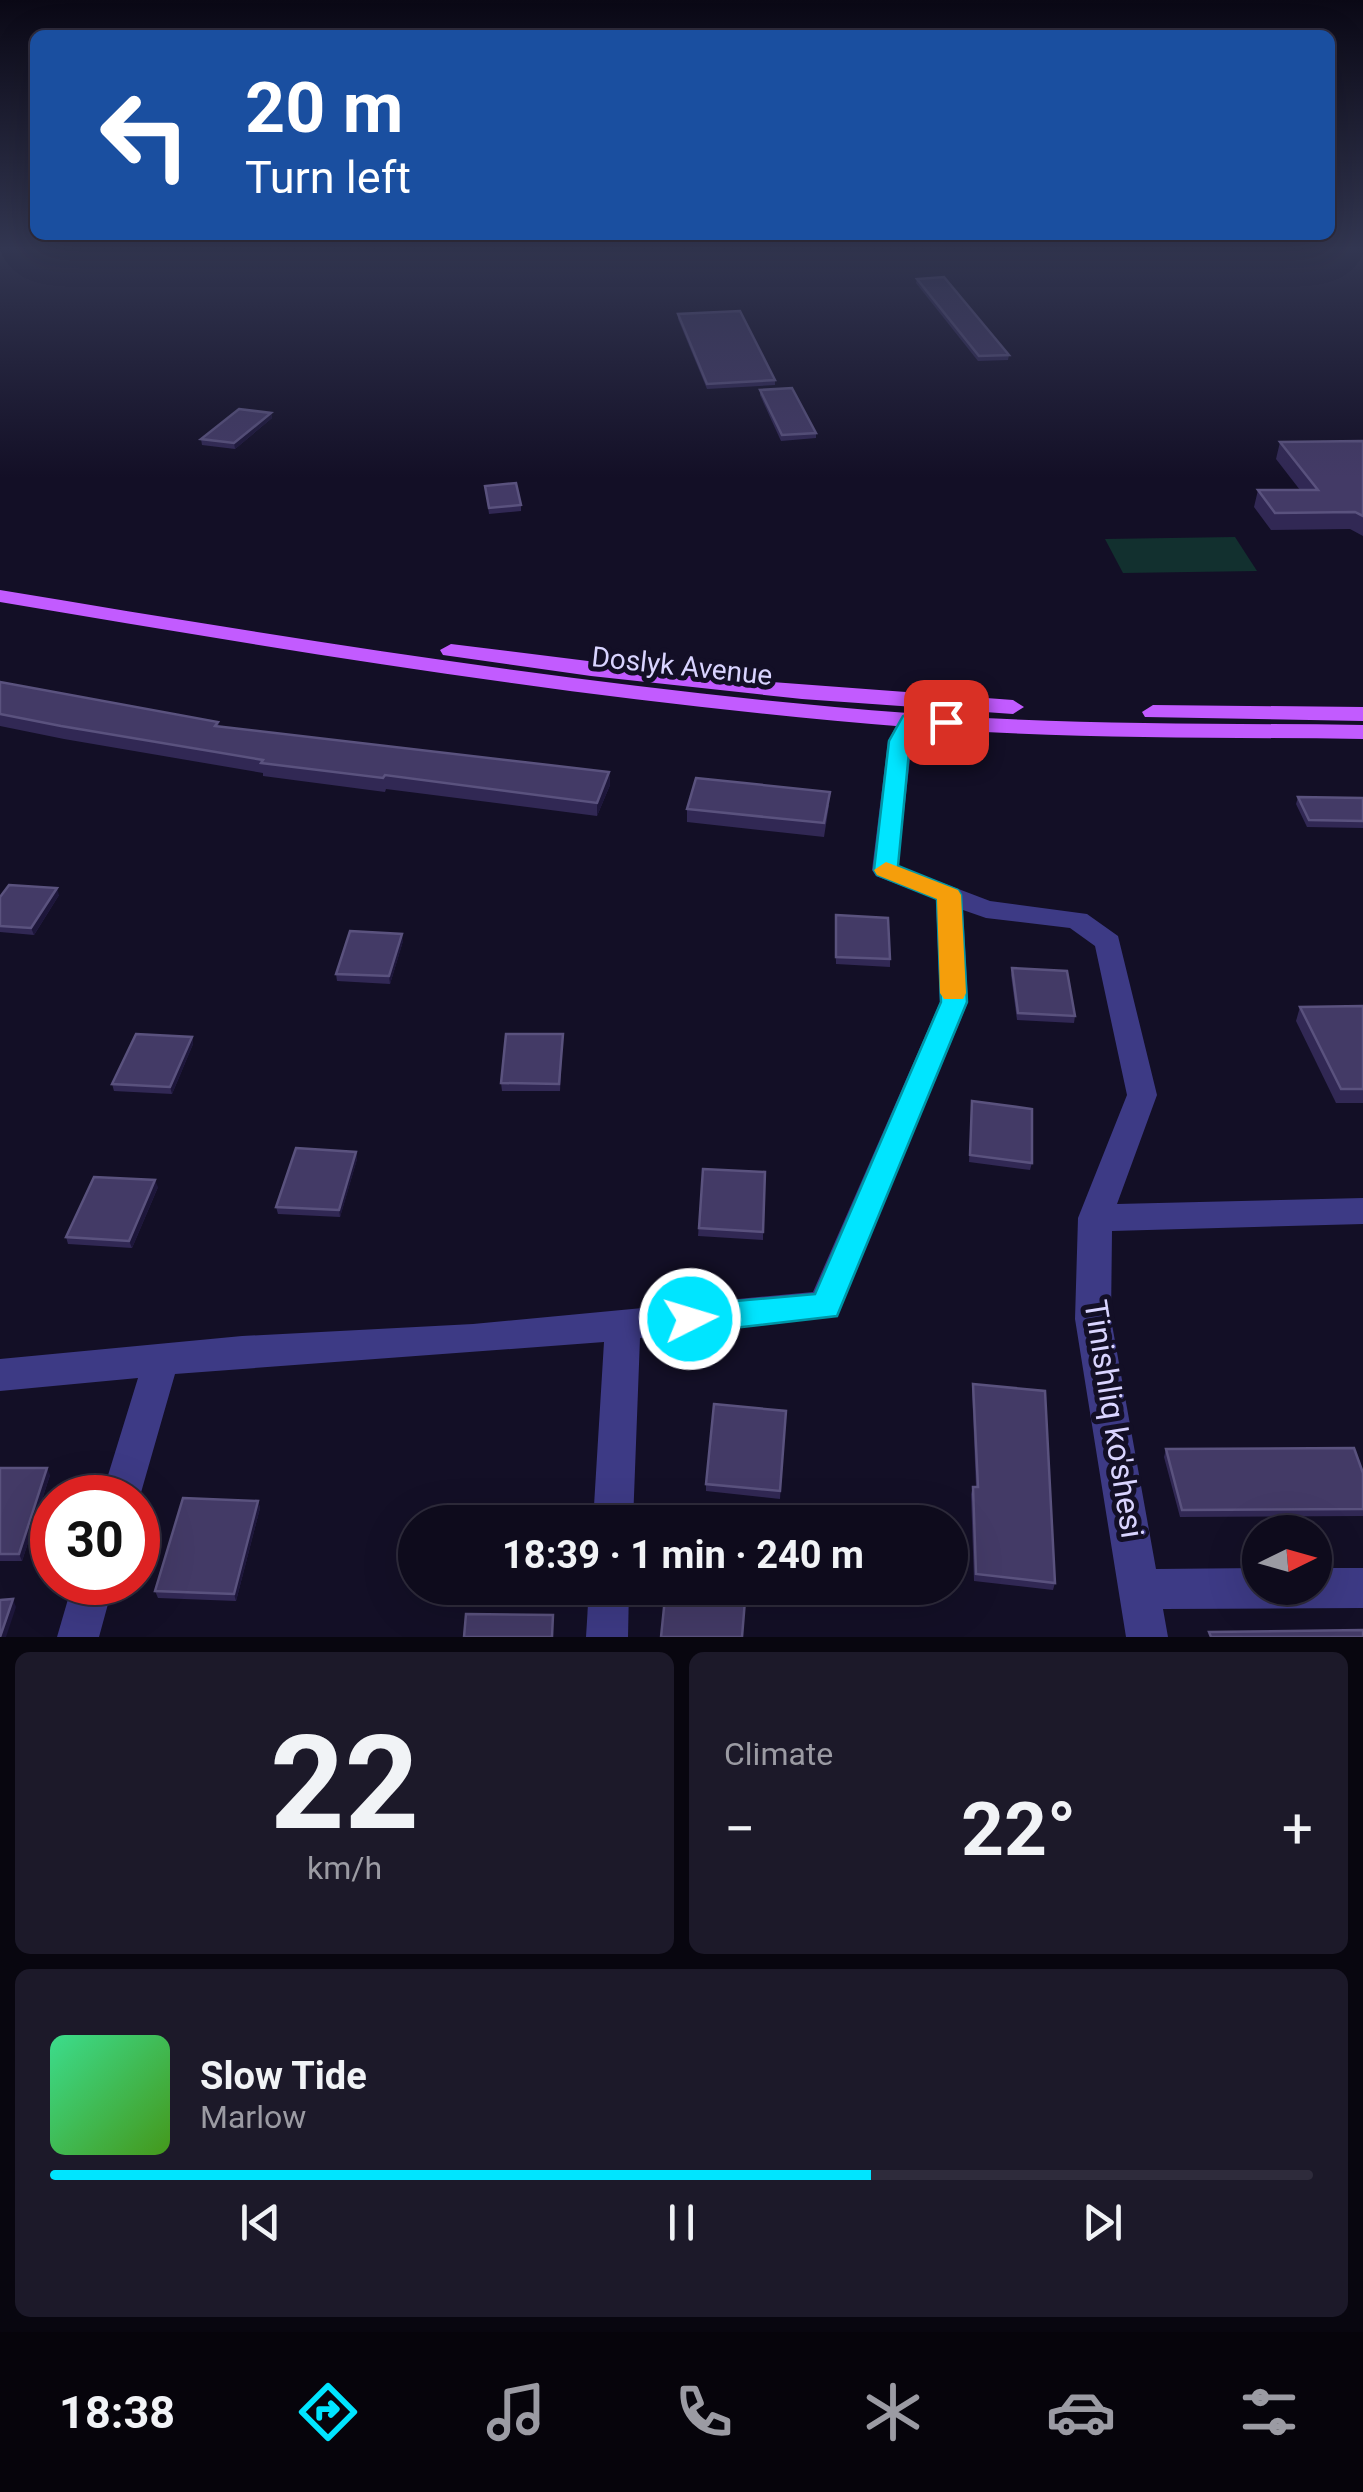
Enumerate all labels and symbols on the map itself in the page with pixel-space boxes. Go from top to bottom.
street label: Doslyk Avenue [590,640,774,692]
pin [904,680,989,765]
position arrow [638,1267,742,1371]
street label: Tinishliq ko'shesi [1076,1297,1152,1541]
speed limit sign: 30 [30,1475,160,1605]
north arrow [1242,1515,1332,1605]

